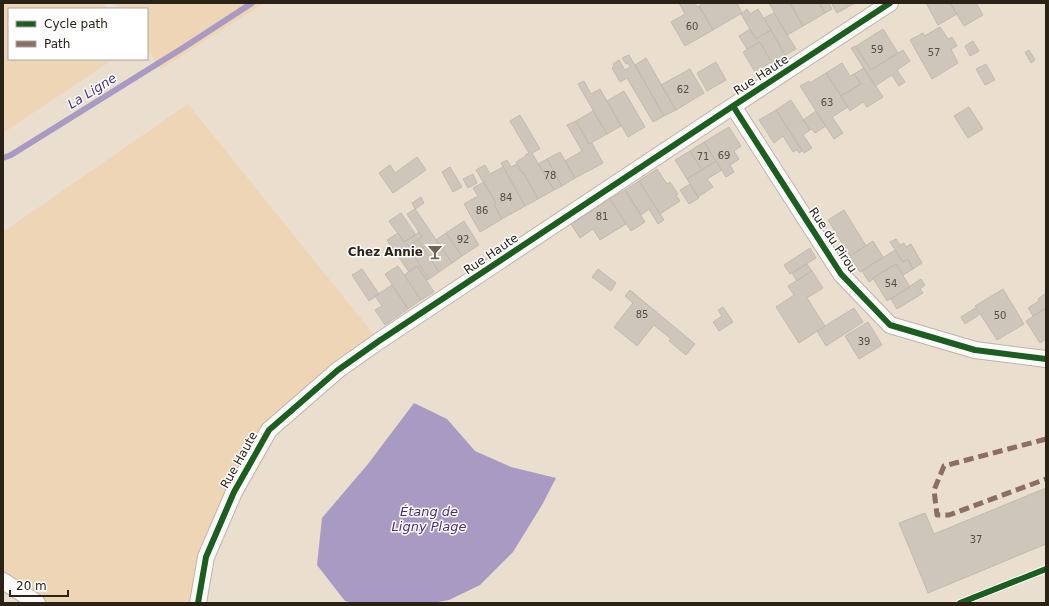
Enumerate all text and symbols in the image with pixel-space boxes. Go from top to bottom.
legend [8,8,148,60]
text: Cycle path [44,17,108,31]
house number: 60 [686,21,698,32]
text: Path [44,37,70,51]
house number: 59 [871,44,883,55]
house number: 57 [928,47,940,58]
street label: Rue Haute [731,52,791,98]
water label: La Ligne [65,70,119,112]
house number: 62 [677,84,689,95]
house number: 63 [821,97,833,108]
house number: 69 [718,150,730,161]
house number: 71 [697,151,709,162]
house number: 78 [544,170,556,181]
house number: 84 [500,192,512,203]
house number: 86 [476,205,488,216]
street label: Rue du Pirou [806,205,860,275]
house number: 81 [596,211,608,222]
street label: Rue Haute [461,231,521,277]
house number: 92 [457,234,469,245]
bar icon: Chez Annie [426,243,444,261]
place label: Chez Annie [348,245,423,259]
house number: 54 [885,278,897,289]
house number: 85 [636,309,648,320]
house number: 50 [994,310,1006,321]
house number: 39 [858,336,870,347]
street label: Rue Haute [218,429,260,491]
water label: Étang de Ligny Plage [392,504,466,534]
house number: 37 [970,534,982,545]
scale bar [10,572,68,598]
text: 20 m [16,579,47,593]

